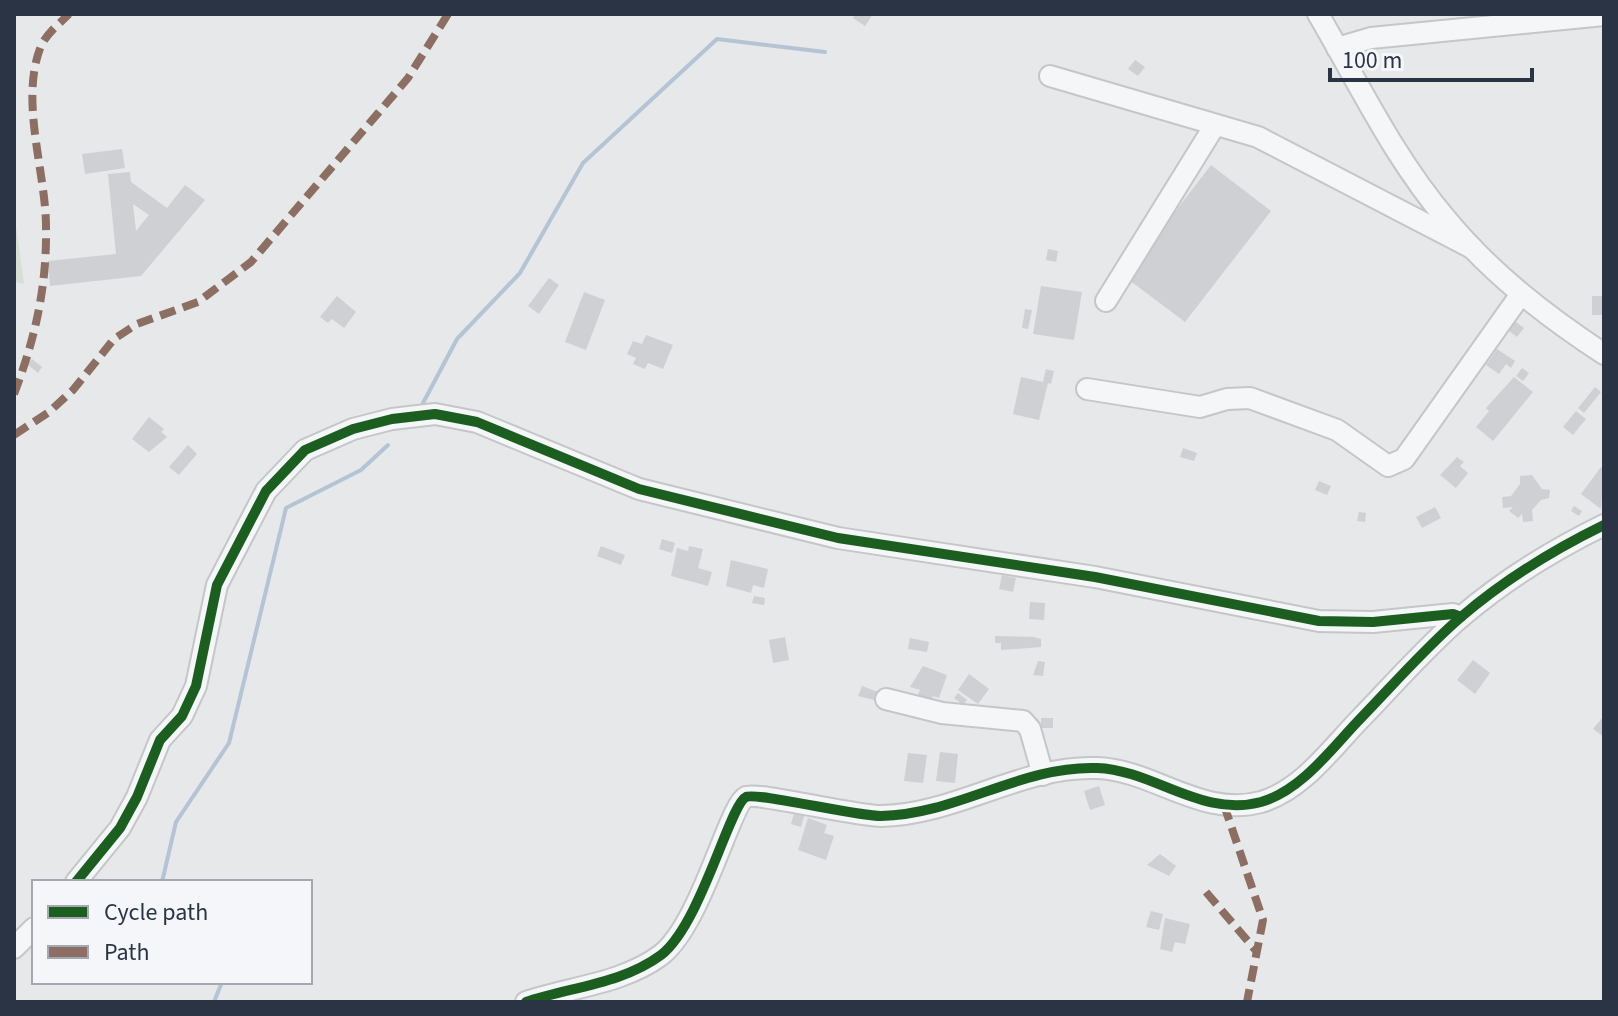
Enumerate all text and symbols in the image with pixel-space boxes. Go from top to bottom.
scale bar [1330,32,1532,82]
text: 100 m [1342,43,1402,78]
legend [32,880,312,984]
text: Cycle path [104,895,208,930]
text: Path [104,935,150,970]

